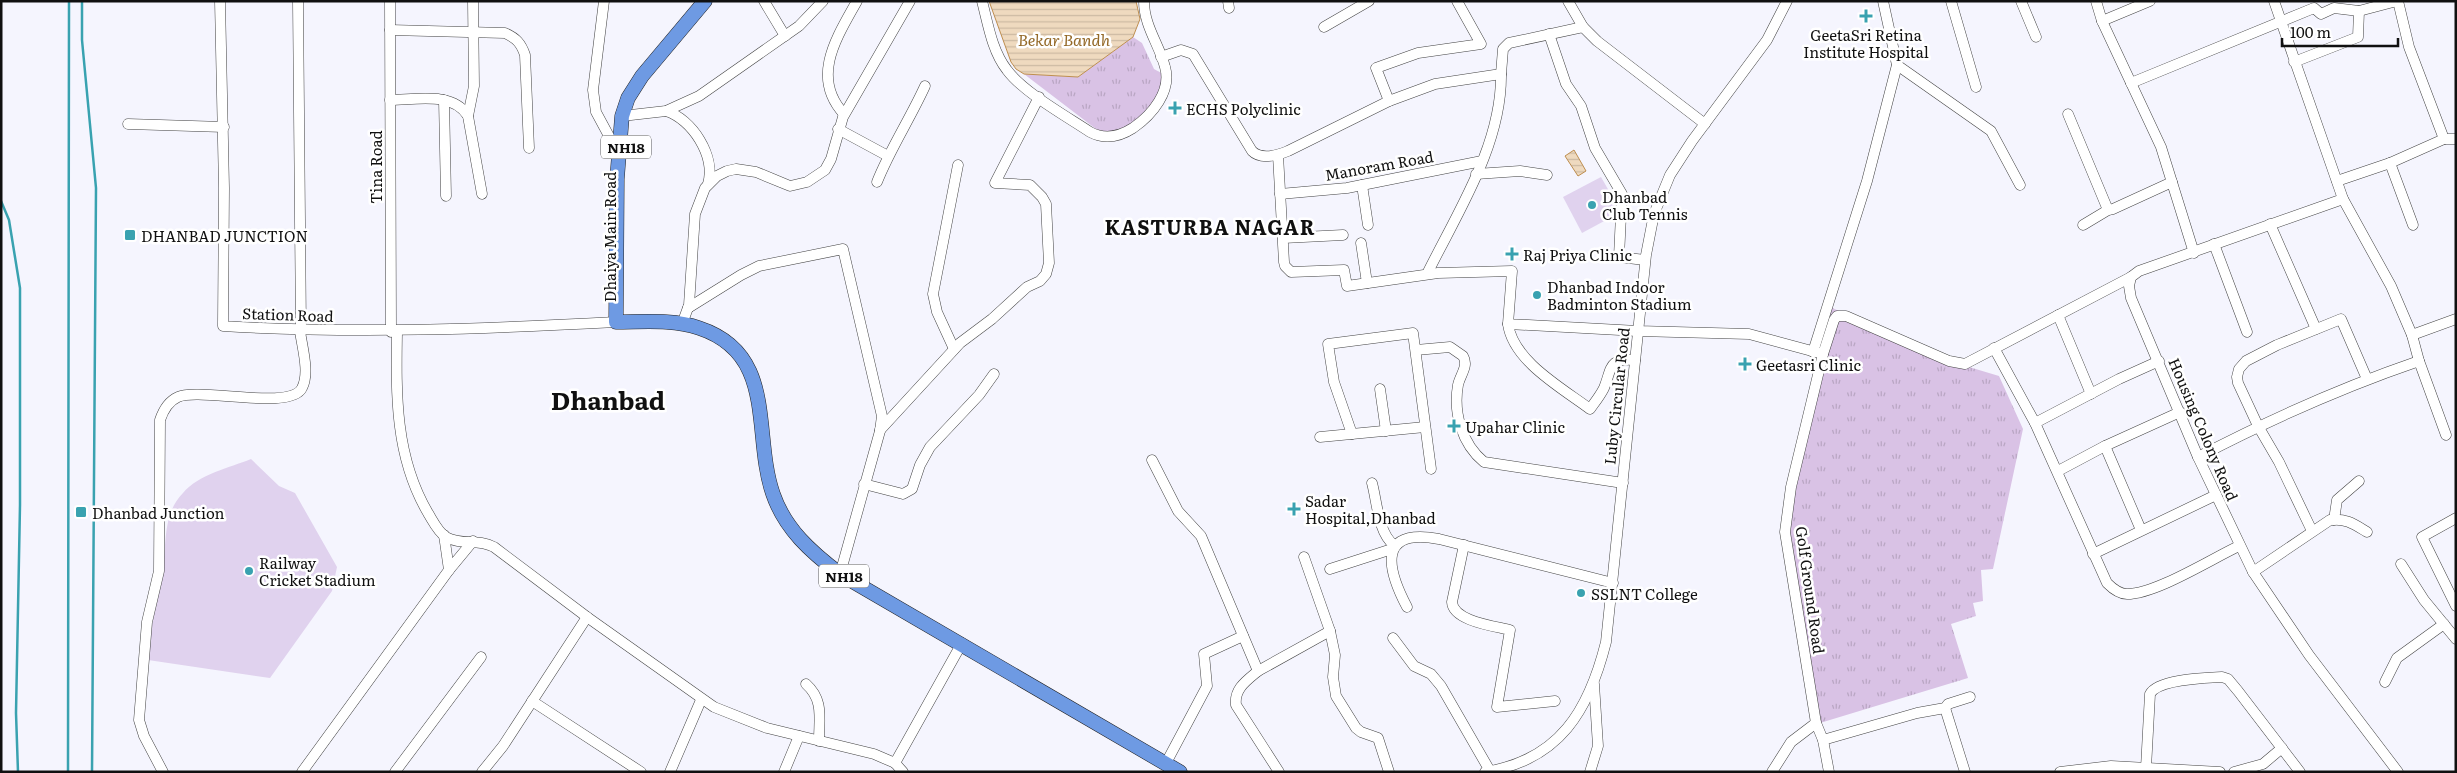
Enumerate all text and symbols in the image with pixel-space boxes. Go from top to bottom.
marker: GeetaSri Retina Institute Hospital [1859,9,1873,23]
scale bar [2282,15,2398,47]
text: 100 m [2290,20,2331,43]
place label: GeetaSri Retina Institute Hospital [1803,23,1929,63]
water label: Bekar Bandh [1018,27,1111,51]
place label: ECHS Polyclinic [1186,97,1301,120]
marker: ECHS Polyclinic [1168,101,1182,115]
street label: Tina Road [364,130,387,204]
road number: NH18 [601,136,651,158]
street label: Manoram Road [1323,144,1435,186]
street label: Dhaiya Main Road [598,172,621,302]
place label: Dhanbad Club Tennis [1602,185,1688,225]
marker: Dhanbad Club Tennis [1586,199,1598,211]
district label: KASTURBA NAGAR [1104,211,1316,241]
place label: DHANBAD JUNCTION [141,224,308,247]
marker: DHANBAD JUNCTION [123,228,137,242]
place label: Raj Priya Clinic [1523,243,1633,266]
marker: Raj Priya Clinic [1505,247,1519,261]
place label: Dhanbad Indoor Badminton Stadium [1547,275,1692,315]
marker: Dhanbad Indoor Badminton Stadium [1531,289,1543,301]
street label: Station Road [242,301,334,327]
street label: Luby Circular Road [1597,326,1635,466]
place label: Geetasri Clinic [1756,353,1862,376]
street label: Housing Colony Road [2163,354,2245,504]
marker: Geetasri Clinic [1738,357,1752,371]
district label: Dhanbad [551,381,665,418]
place label: Upahar Clinic [1465,415,1565,438]
marker: Upahar Clinic [1447,419,1461,433]
place label: Sadar Hospital,Dhanbad [1305,489,1436,529]
place label: Dhanbad Junction [92,501,225,524]
marker: Sadar Hospital,Dhanbad [1287,502,1301,516]
marker: Dhanbad Junction [74,505,88,519]
street label: Golf Ground Road [1791,525,1831,655]
place label: Railway Cricket Stadium [259,551,376,591]
road number: NH18 [819,564,869,588]
marker: Railway Cricket Stadium [243,565,255,577]
place label: SSLNT College [1591,582,1698,605]
marker: SSLNT College [1575,587,1587,599]

